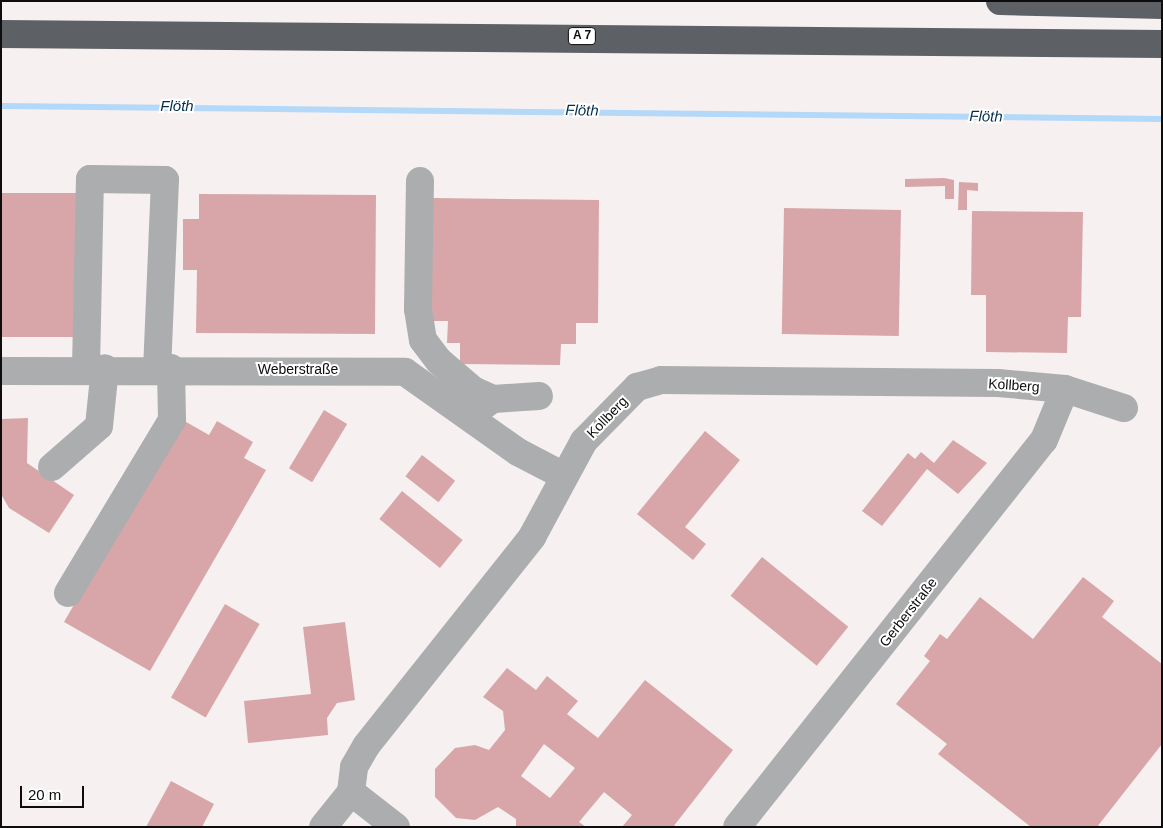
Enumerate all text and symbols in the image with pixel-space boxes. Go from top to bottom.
road number: A 7 [567,27,597,46]
water label: Flöth [160,97,194,115]
water label: Flöth [565,101,599,119]
water label: Flöth [969,107,1003,125]
street label: Weberstraße [258,361,338,377]
street label: Kollberg [988,375,1040,395]
street label: Kollberg [583,393,631,441]
street label: Gerberstraße [876,574,940,650]
scale bar [22,776,86,808]
text: 20 m [28,786,61,803]

